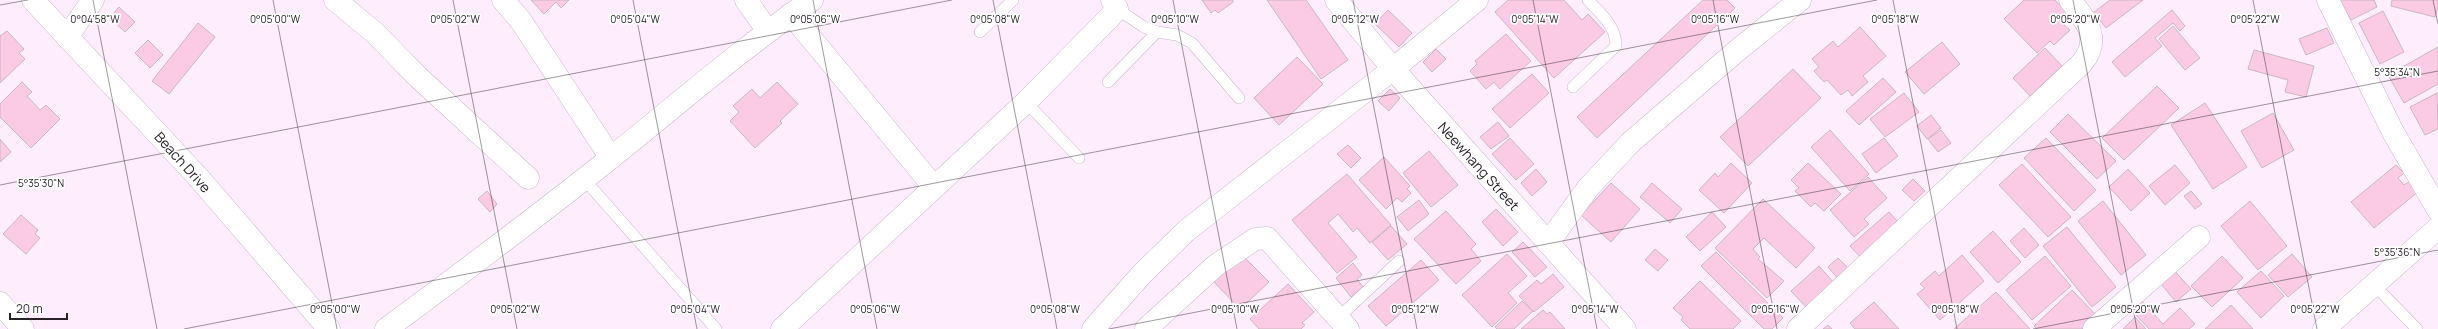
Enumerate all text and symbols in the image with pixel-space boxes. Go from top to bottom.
text: 0°04'58"W [70,12,120,26]
text: 0°05'00"W [250,12,301,26]
text: 0°05'02"W [430,12,480,26]
text: 0°05'04"W [610,12,660,26]
text: 0°05'06"W [790,12,841,26]
text: 0°05'08"W [970,12,1021,26]
text: 0°05'10"W [1151,12,1200,26]
text: 0°05'12"W [1331,12,1379,26]
text: 0°05'14"W [1511,12,1559,26]
text: 0°05'16"W [1691,12,1740,26]
text: 0°05'18"W [1871,12,1919,26]
text: 0°05'20"W [2050,12,2100,26]
text: 0°05'22"W [2230,12,2280,26]
text: 5°35'34"N [2374,65,2420,79]
street label: Neewhang Street [1434,118,1524,215]
street label: Beach Drive [151,127,215,197]
text: 5°35'30"N [18,176,64,190]
text: 5°35'36"N [2374,245,2420,259]
scale bar [10,295,67,321]
text: 20 m [16,300,43,317]
text: 0°05'00"W [310,302,361,316]
text: 0°05'02"W [490,302,540,316]
text: 0°05'04"W [670,302,720,316]
text: 0°05'06"W [850,302,901,316]
text: 0°05'08"W [1030,302,1081,316]
text: 0°05'10"W [1211,302,1260,316]
text: 0°05'12"W [1391,302,1439,316]
text: 0°05'14"W [1571,302,1619,316]
text: 0°05'16"W [1751,302,1800,316]
text: 0°05'18"W [1931,302,1979,316]
text: 0°05'20"W [2110,302,2160,316]
text: 0°05'22"W [2290,302,2340,316]

